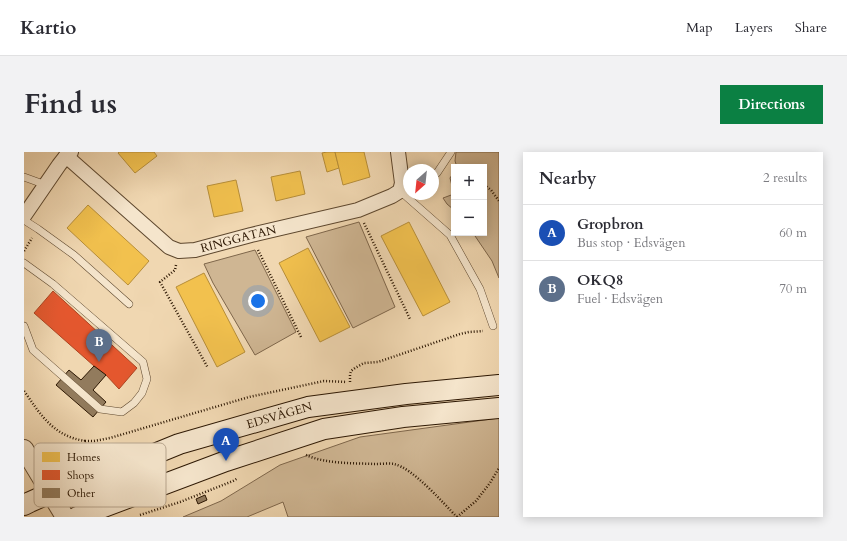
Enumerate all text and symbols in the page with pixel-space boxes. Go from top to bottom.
text: Kartio [20,15,76,41]
text: Map [686,18,713,37]
text: Layers [735,18,773,37]
text: Share [795,18,827,37]
text: Find us [24,85,117,123]
button: Directions [720,85,823,124]
north arrow [403,164,439,200]
map controls [451,164,487,236]
button: + [451,164,487,200]
text: Nearby [539,167,596,190]
text: 2 results [763,169,807,187]
button: − [451,200,487,236]
text: Gropbron [577,214,644,234]
street label: RINGGATAN [199,221,279,256]
text: A [547,224,557,242]
text: 60 m [779,224,807,242]
text: Bus stop · Edsvägen [577,234,686,252]
text: OKQ8 [577,270,624,290]
text: B [547,280,557,298]
text: 70 m [779,280,807,298]
text: Fuel · Edsvägen [577,290,663,308]
your location [248,291,268,311]
pin: B [86,329,112,362]
street label: EDSVÄGEN [245,398,315,432]
pin: A [213,428,239,461]
legend [34,443,166,507]
text: Homes [67,450,100,465]
text: Shops [67,468,94,483]
text: Other [67,486,96,501]

